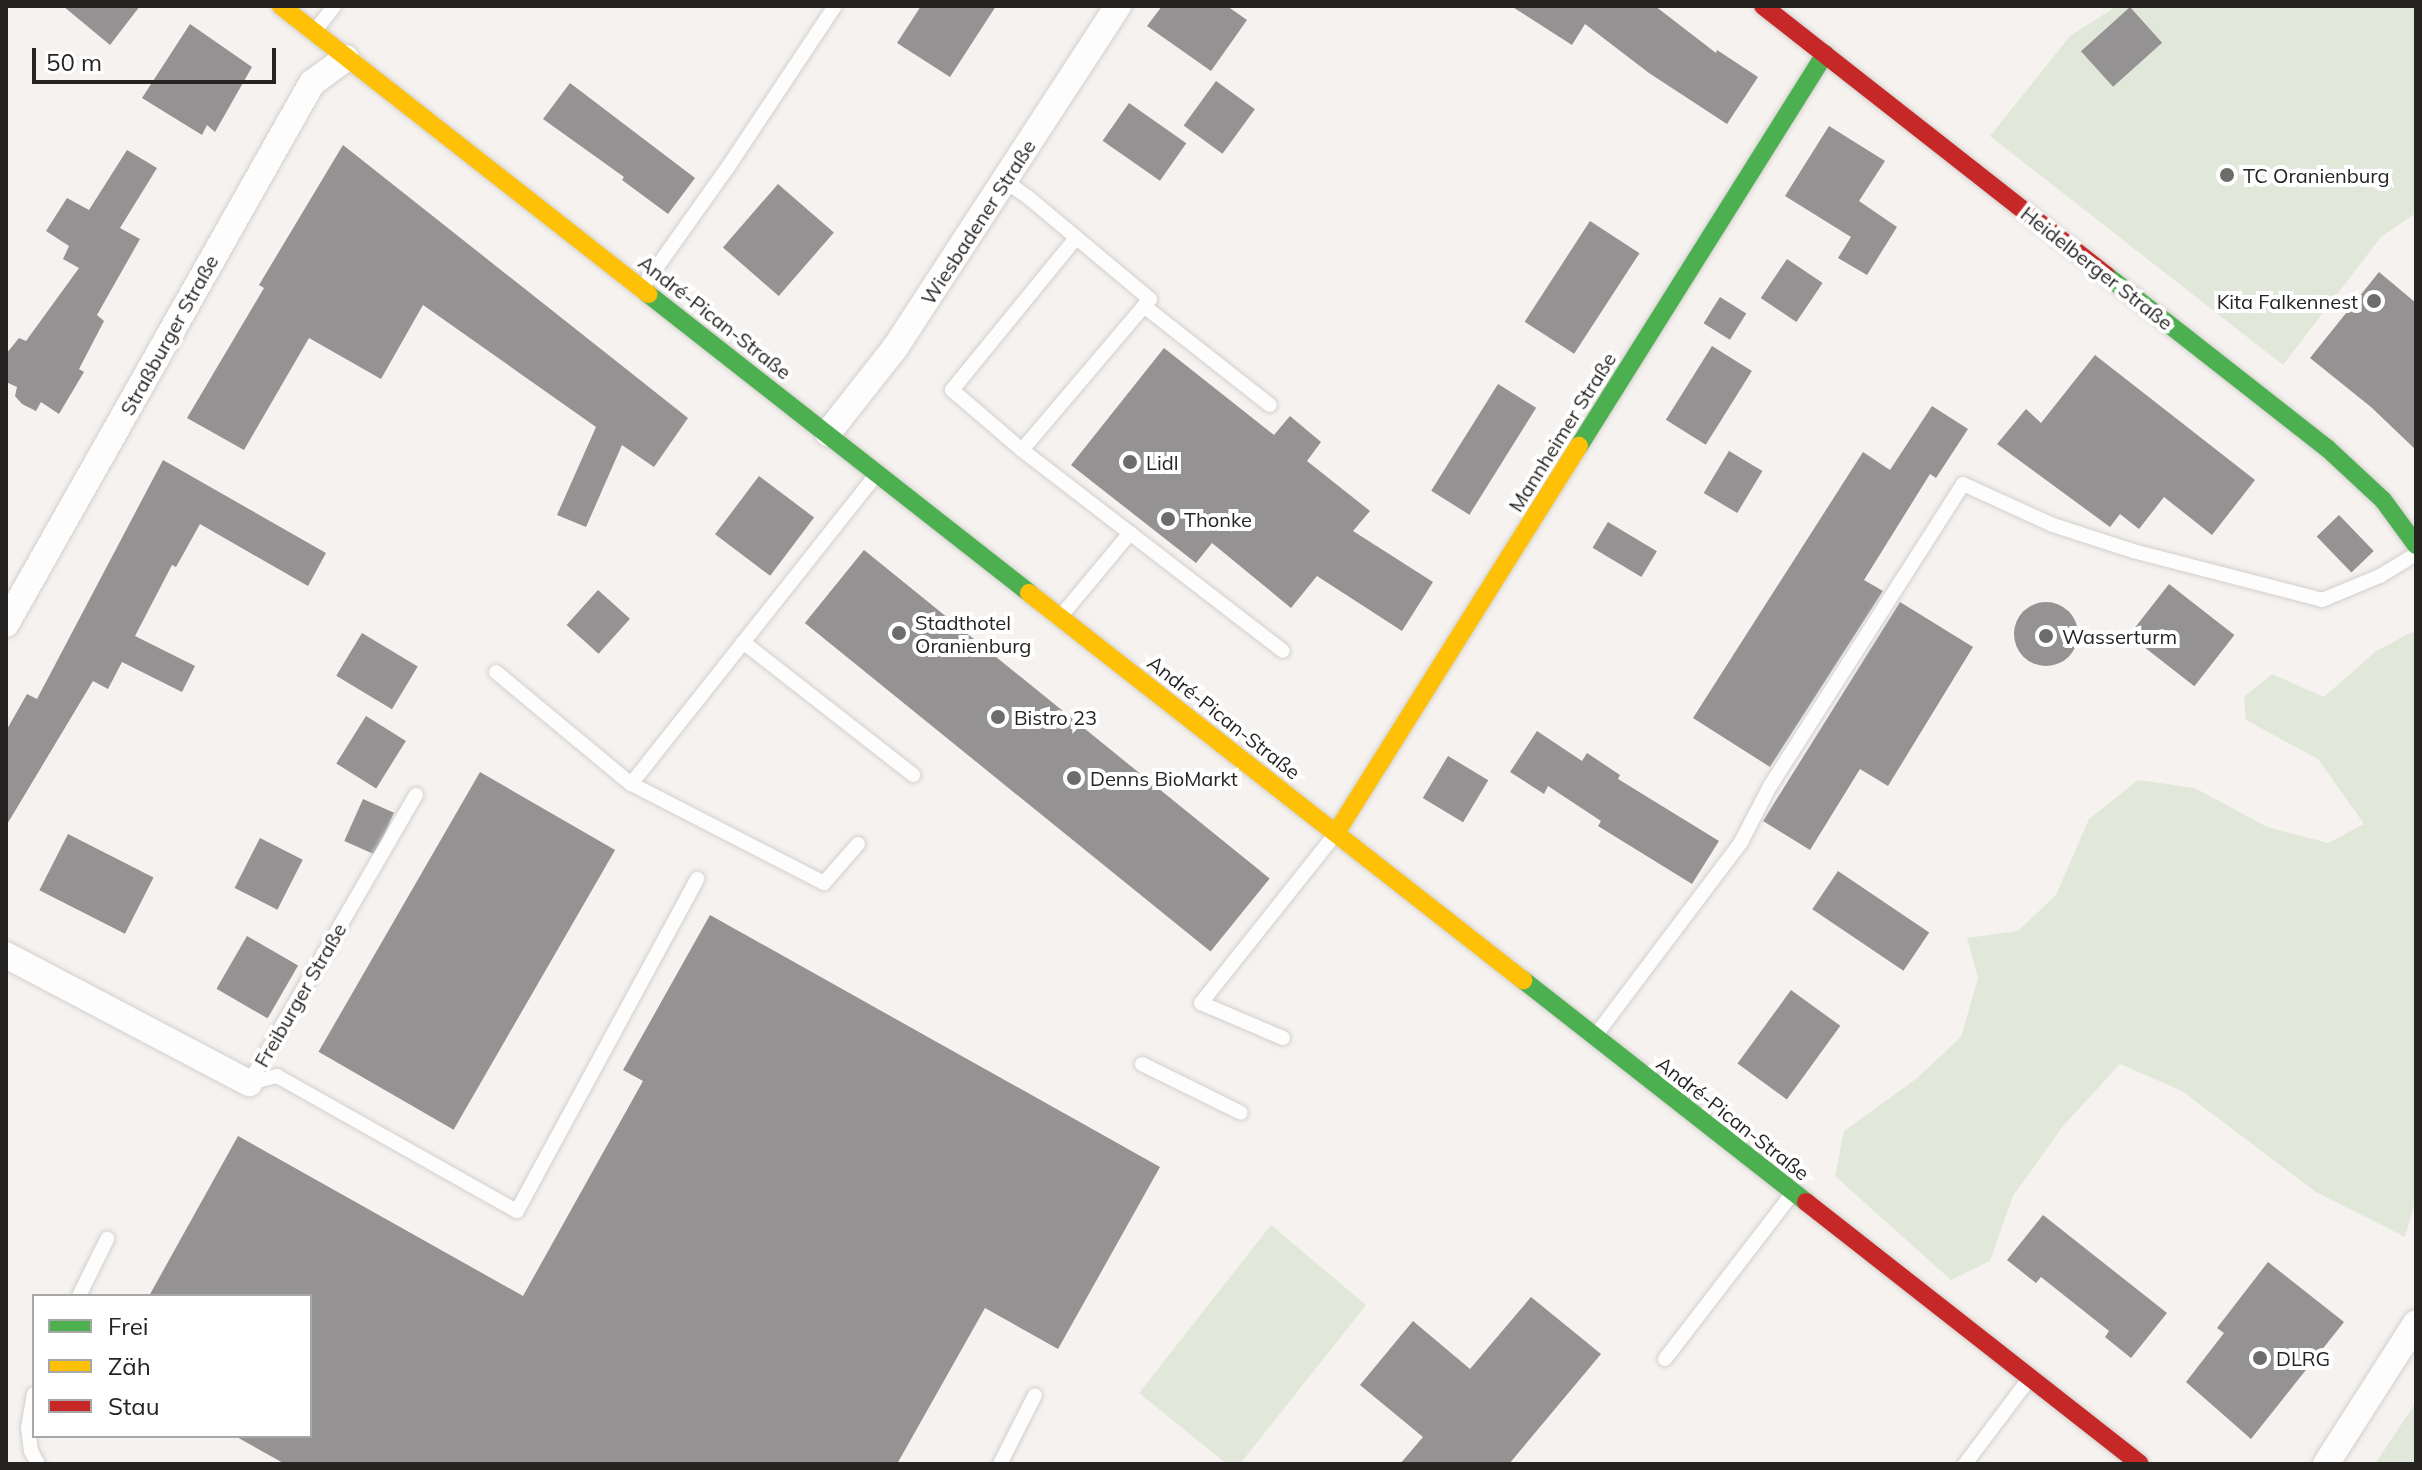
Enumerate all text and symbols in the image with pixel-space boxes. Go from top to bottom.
scale bar [36,32,280,82]
text: 50 m [46,47,102,77]
street label: Wiesbadener Straße [916,135,1040,309]
place label: TC Oranienburg [2243,163,2390,187]
marker: TC Oranienburg [2218,166,2236,184]
street label: Heidelberger Straße [2016,201,2178,335]
street label: André-Pican-Straße [634,250,796,384]
street label: Straßburger Straße [115,251,223,419]
place label: Kita Falkennest [2217,289,2358,313]
marker: Kita Falkennest [2365,292,2383,310]
street label: Mannheimer Straße [1503,348,1621,516]
place label: Lidl [1146,450,1178,474]
marker: Lidl [1121,453,1139,471]
place label: Thonke [1184,507,1252,531]
marker: Thonke [1159,510,1177,528]
place label: Stadthotel Oranienburg [915,610,1031,657]
marker: Stadthotel Oranienburg [890,624,908,642]
place label: Wasserturm [2062,624,2177,648]
marker: Wasserturm [2037,627,2055,645]
street label: André-Pican-Straße [1143,650,1305,784]
place label: Bistro 23 [1014,705,1097,729]
marker: Bistro 23 [989,708,1007,726]
place label: Denns BioMarkt [1090,766,1238,790]
marker: Denns BioMarkt [1065,769,1083,787]
street label: Freiburger Straße [249,919,351,1071]
street label: André-Pican-Straße [1652,1051,1814,1185]
legend [32,1294,312,1438]
text: Frei [108,1311,149,1341]
place label: DLRG [2276,1346,2330,1370]
marker: DLRG [2251,1349,2269,1367]
text: Zäh [108,1351,151,1381]
text: Stau [108,1391,160,1421]

